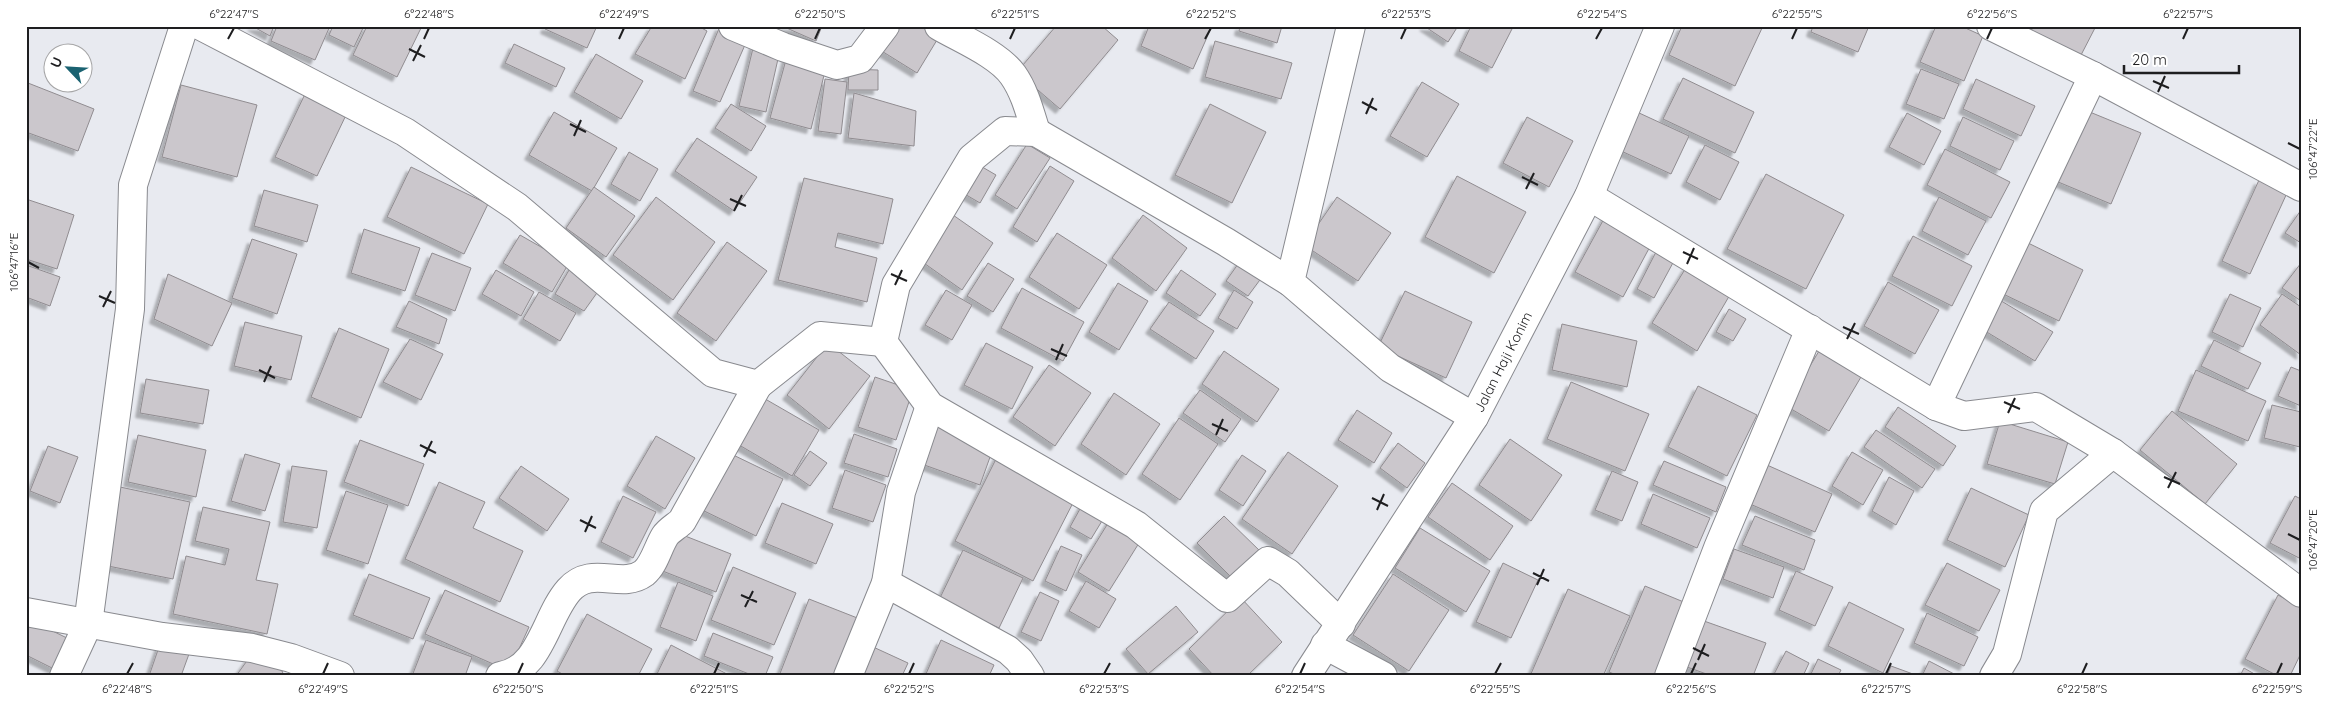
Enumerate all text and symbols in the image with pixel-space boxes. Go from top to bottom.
text: 6°22'47"S [209,6,259,21]
text: 6°22'48"S [404,6,454,21]
text: 6°22'49"S [599,6,649,21]
text: 6°22'50"S [794,6,846,21]
text: 6°22'51"S [991,6,1039,21]
text: 6°22'52"S [1186,6,1237,21]
text: 6°22'53"S [1381,6,1431,21]
text: 6°22'54"S [1577,6,1627,21]
text: 6°22'55"S [1772,6,1822,21]
text: 6°22'56"S [1967,6,2017,21]
text: 6°22'57"S [2163,6,2213,21]
north arrow [42,42,92,92]
scale bar [2124,42,2240,74]
text: 20 m [2132,50,2167,69]
text: U [46,54,66,71]
text: 106°47'22"E [2305,118,2320,180]
text: 106°47'16"E [6,232,21,291]
street label: Jalan Haji Konim [1470,309,1536,415]
text: 106°47'20"E [2305,509,2320,571]
text: 6°22'48"S [102,681,152,696]
text: 6°22'49"S [298,681,348,696]
text: 6°22'50"S [492,681,544,696]
text: 6°22'51"S [690,681,738,696]
text: 6°22'52"S [884,681,935,696]
text: 6°22'53"S [1079,681,1129,696]
text: 6°22'54"S [1275,681,1325,696]
text: 6°22'55"S [1470,681,1520,696]
text: 6°22'56"S [1666,681,1716,696]
text: 6°22'57"S [1861,681,1911,696]
text: 6°22'58"S [2057,681,2107,696]
text: 6°22'59"S [2252,681,2303,696]

